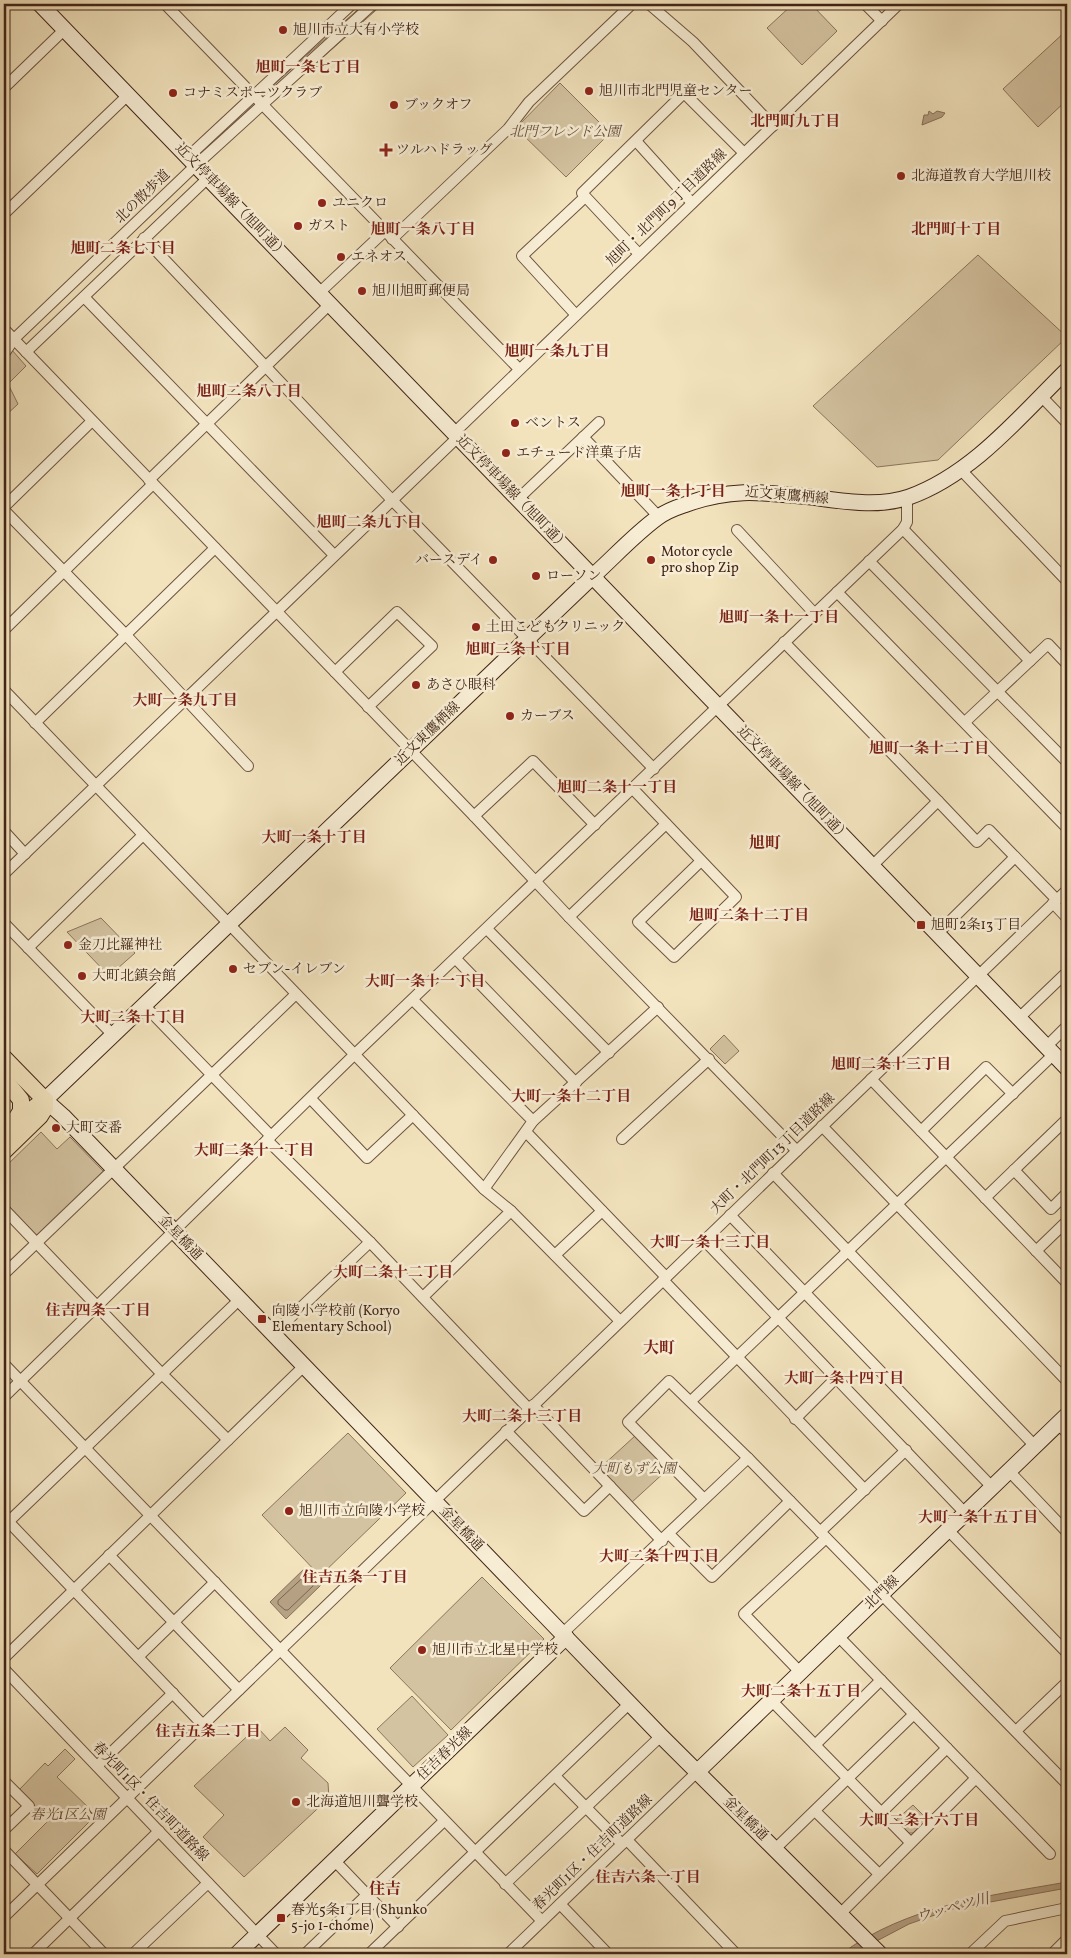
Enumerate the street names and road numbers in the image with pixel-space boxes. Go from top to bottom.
street label: 近文停車場線（旭町通） [171,139,291,263]
street label: 旭町・北門町9丁目道路線 [602,145,732,271]
street label: 北の散歩道 [111,166,175,228]
street label: 近文停車場線（旭町通） [452,431,572,555]
street label: 近文東鷹栖線 [744,483,830,509]
street label: 近文東鷹栖線 [391,698,465,770]
street label: 近文停車場線（旭町通） [733,723,853,845]
street label: 大町・北門町13丁目道路線 [706,1089,840,1219]
street label: 金星橋通 [154,1211,206,1265]
street label: 金星橋通 [435,1502,487,1556]
street label: 北門線 [860,1572,904,1614]
street label: 住吉春光線 [413,1723,477,1785]
street label: 春光町1区・住吉町道路線 [88,1738,212,1866]
street label: 春光町1区・住吉町道路線 [529,1791,657,1915]
street label: 金星橋通 [718,1793,772,1845]

